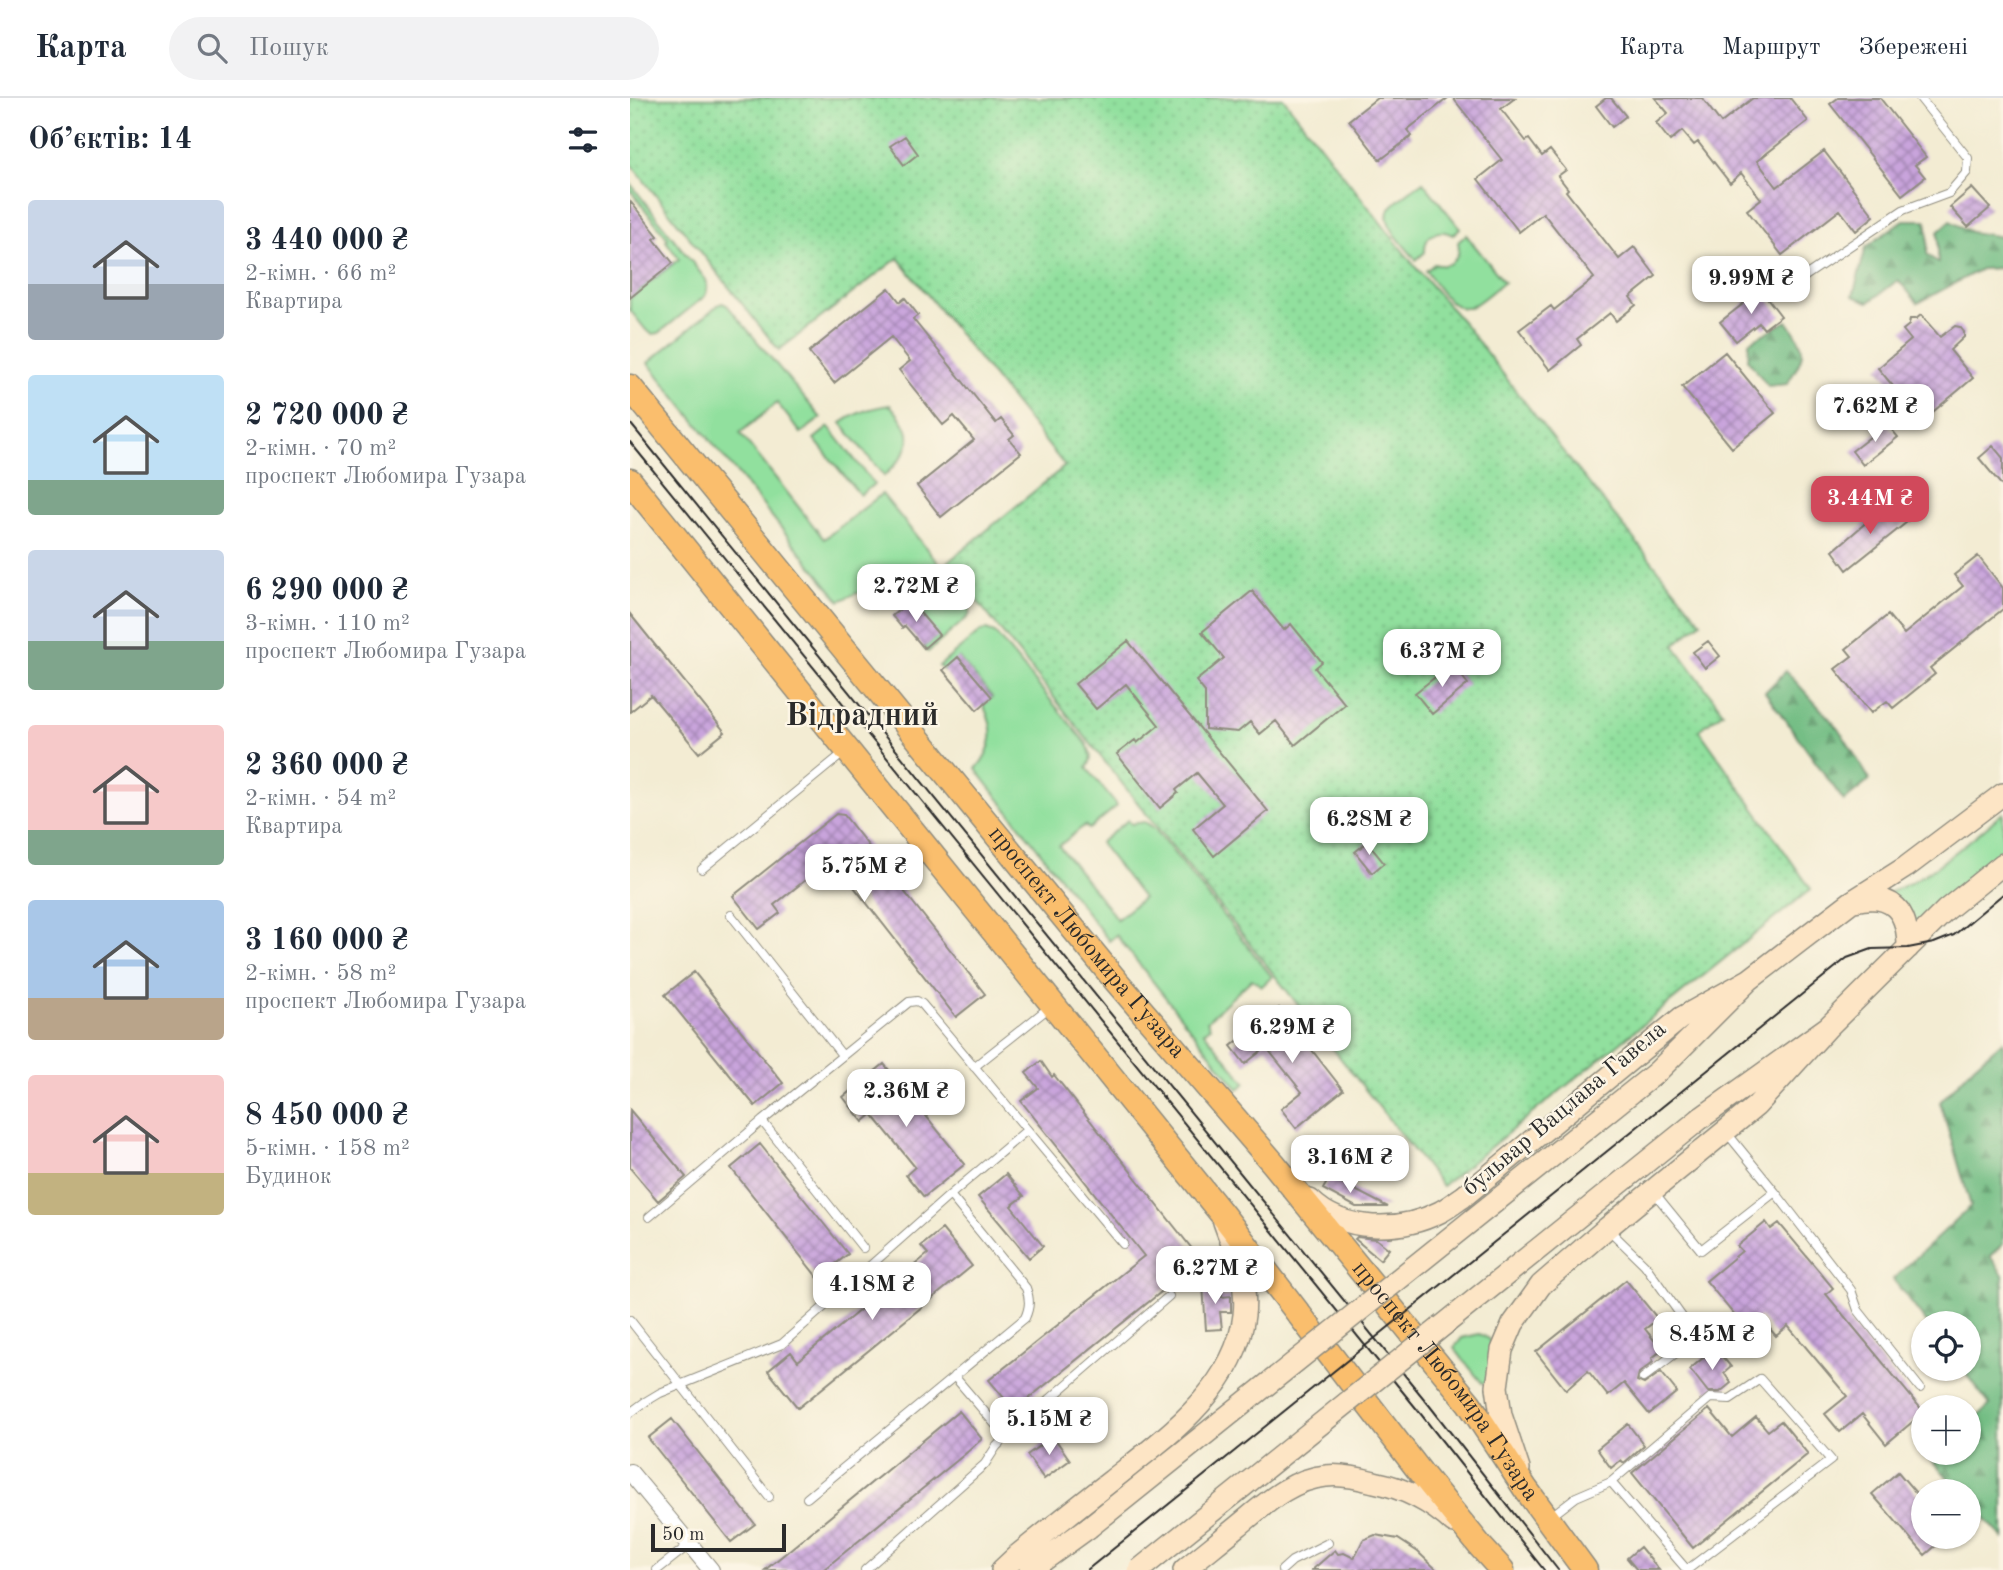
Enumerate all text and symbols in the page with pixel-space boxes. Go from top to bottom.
search box [169,17,659,80]
icon: search [193,29,231,67]
text: Карта [35,32,127,65]
text: Пошук [249,35,329,61]
text: Карта [1619,36,1684,60]
text: Маршрут [1722,36,1821,60]
text: Збережені [1859,36,1968,60]
icon: filters [564,121,602,159]
text: Об’єктів: 14 [28,125,192,155]
text: 3 440 000 ₴ [245,226,409,256]
icon: home [84,228,168,312]
pin: 9.99M ₴ [1686,256,1816,316]
text: 2-кімн. · 66 m² [245,262,396,285]
text: 9.99M ₴ [1708,267,1794,290]
text: Квартира [245,290,343,313]
pin: 7.62M ₴ [1810,384,1940,444]
text: 7.62M ₴ [1832,395,1918,418]
text: 2 720 000 ₴ [245,401,409,431]
icon: home [84,403,168,487]
text: 2-кімн. · 70 m² [245,437,396,460]
text: проспект Любомира Гузара [245,465,526,488]
pin: 3.44M ₴ [1805,476,1935,536]
text: 3.44M ₴ [1827,487,1913,510]
pin: 2.72M ₴ [851,564,981,624]
text: 2.72M ₴ [873,575,959,598]
text: 6 290 000 ₴ [245,576,409,606]
icon: home [84,578,168,662]
text: 3-кімн. · 110 m² [245,612,410,635]
pin: 6.37M ₴ [1377,630,1507,689]
text: проспект Любомира Гузара [245,640,526,663]
text: 6.37M ₴ [1399,640,1485,663]
district label: Відрадний [785,701,939,733]
text: 2 360 000 ₴ [245,751,409,781]
icon: home [84,753,168,837]
text: 2-кімн. · 54 m² [245,787,396,810]
pin: 6.28M ₴ [1304,798,1434,857]
text: 6.28M ₴ [1326,808,1412,831]
text: Квартира [245,815,343,838]
street label: проспект Любомира Гузара [983,822,1189,1063]
pin: 5.75M ₴ [799,844,929,904]
text: 5.75M ₴ [821,855,907,878]
text: 3 160 000 ₴ [245,926,409,956]
icon: home [84,928,168,1012]
text: 2-кімн. · 58 m² [245,962,396,985]
text: проспект Любомира Гузара [245,990,526,1013]
pin: 6.29M ₴ [1227,1006,1357,1065]
text: 6.29M ₴ [1249,1016,1335,1039]
street label: бульвар Вацлава Гавела [1459,1017,1671,1201]
pin: 2.36M ₴ [841,1070,971,1129]
text: 2.36M ₴ [863,1080,949,1103]
text: 8 450 000 ₴ [245,1101,409,1131]
icon: home [84,1103,168,1187]
pin: 3.16M ₴ [1285,1136,1415,1195]
text: 5-кімн. · 158 m² [245,1137,410,1160]
text: 3.16M ₴ [1307,1146,1393,1169]
text: Будинок [245,1165,332,1188]
pin: 6.27M ₴ [1150,1246,1280,1306]
text: 6.27M ₴ [1172,1257,1258,1280]
street label: проспект Любомира Гузара [1347,1257,1543,1506]
pin: 4.18M ₴ [807,1262,937,1322]
text: 4.18M ₴ [829,1273,915,1296]
map controls [1911,1311,1981,1549]
button: locate [1911,1311,1981,1381]
pin: 8.45M ₴ [1647,1312,1777,1372]
text: 8.45M ₴ [1669,1323,1755,1346]
button: + [1911,1395,1981,1465]
pin: 5.15M ₴ [984,1398,1114,1457]
text: 5.15M ₴ [1006,1408,1092,1431]
button: − [1911,1479,1981,1549]
scale bar [651,1521,786,1553]
text: 50 m [662,1526,704,1545]

